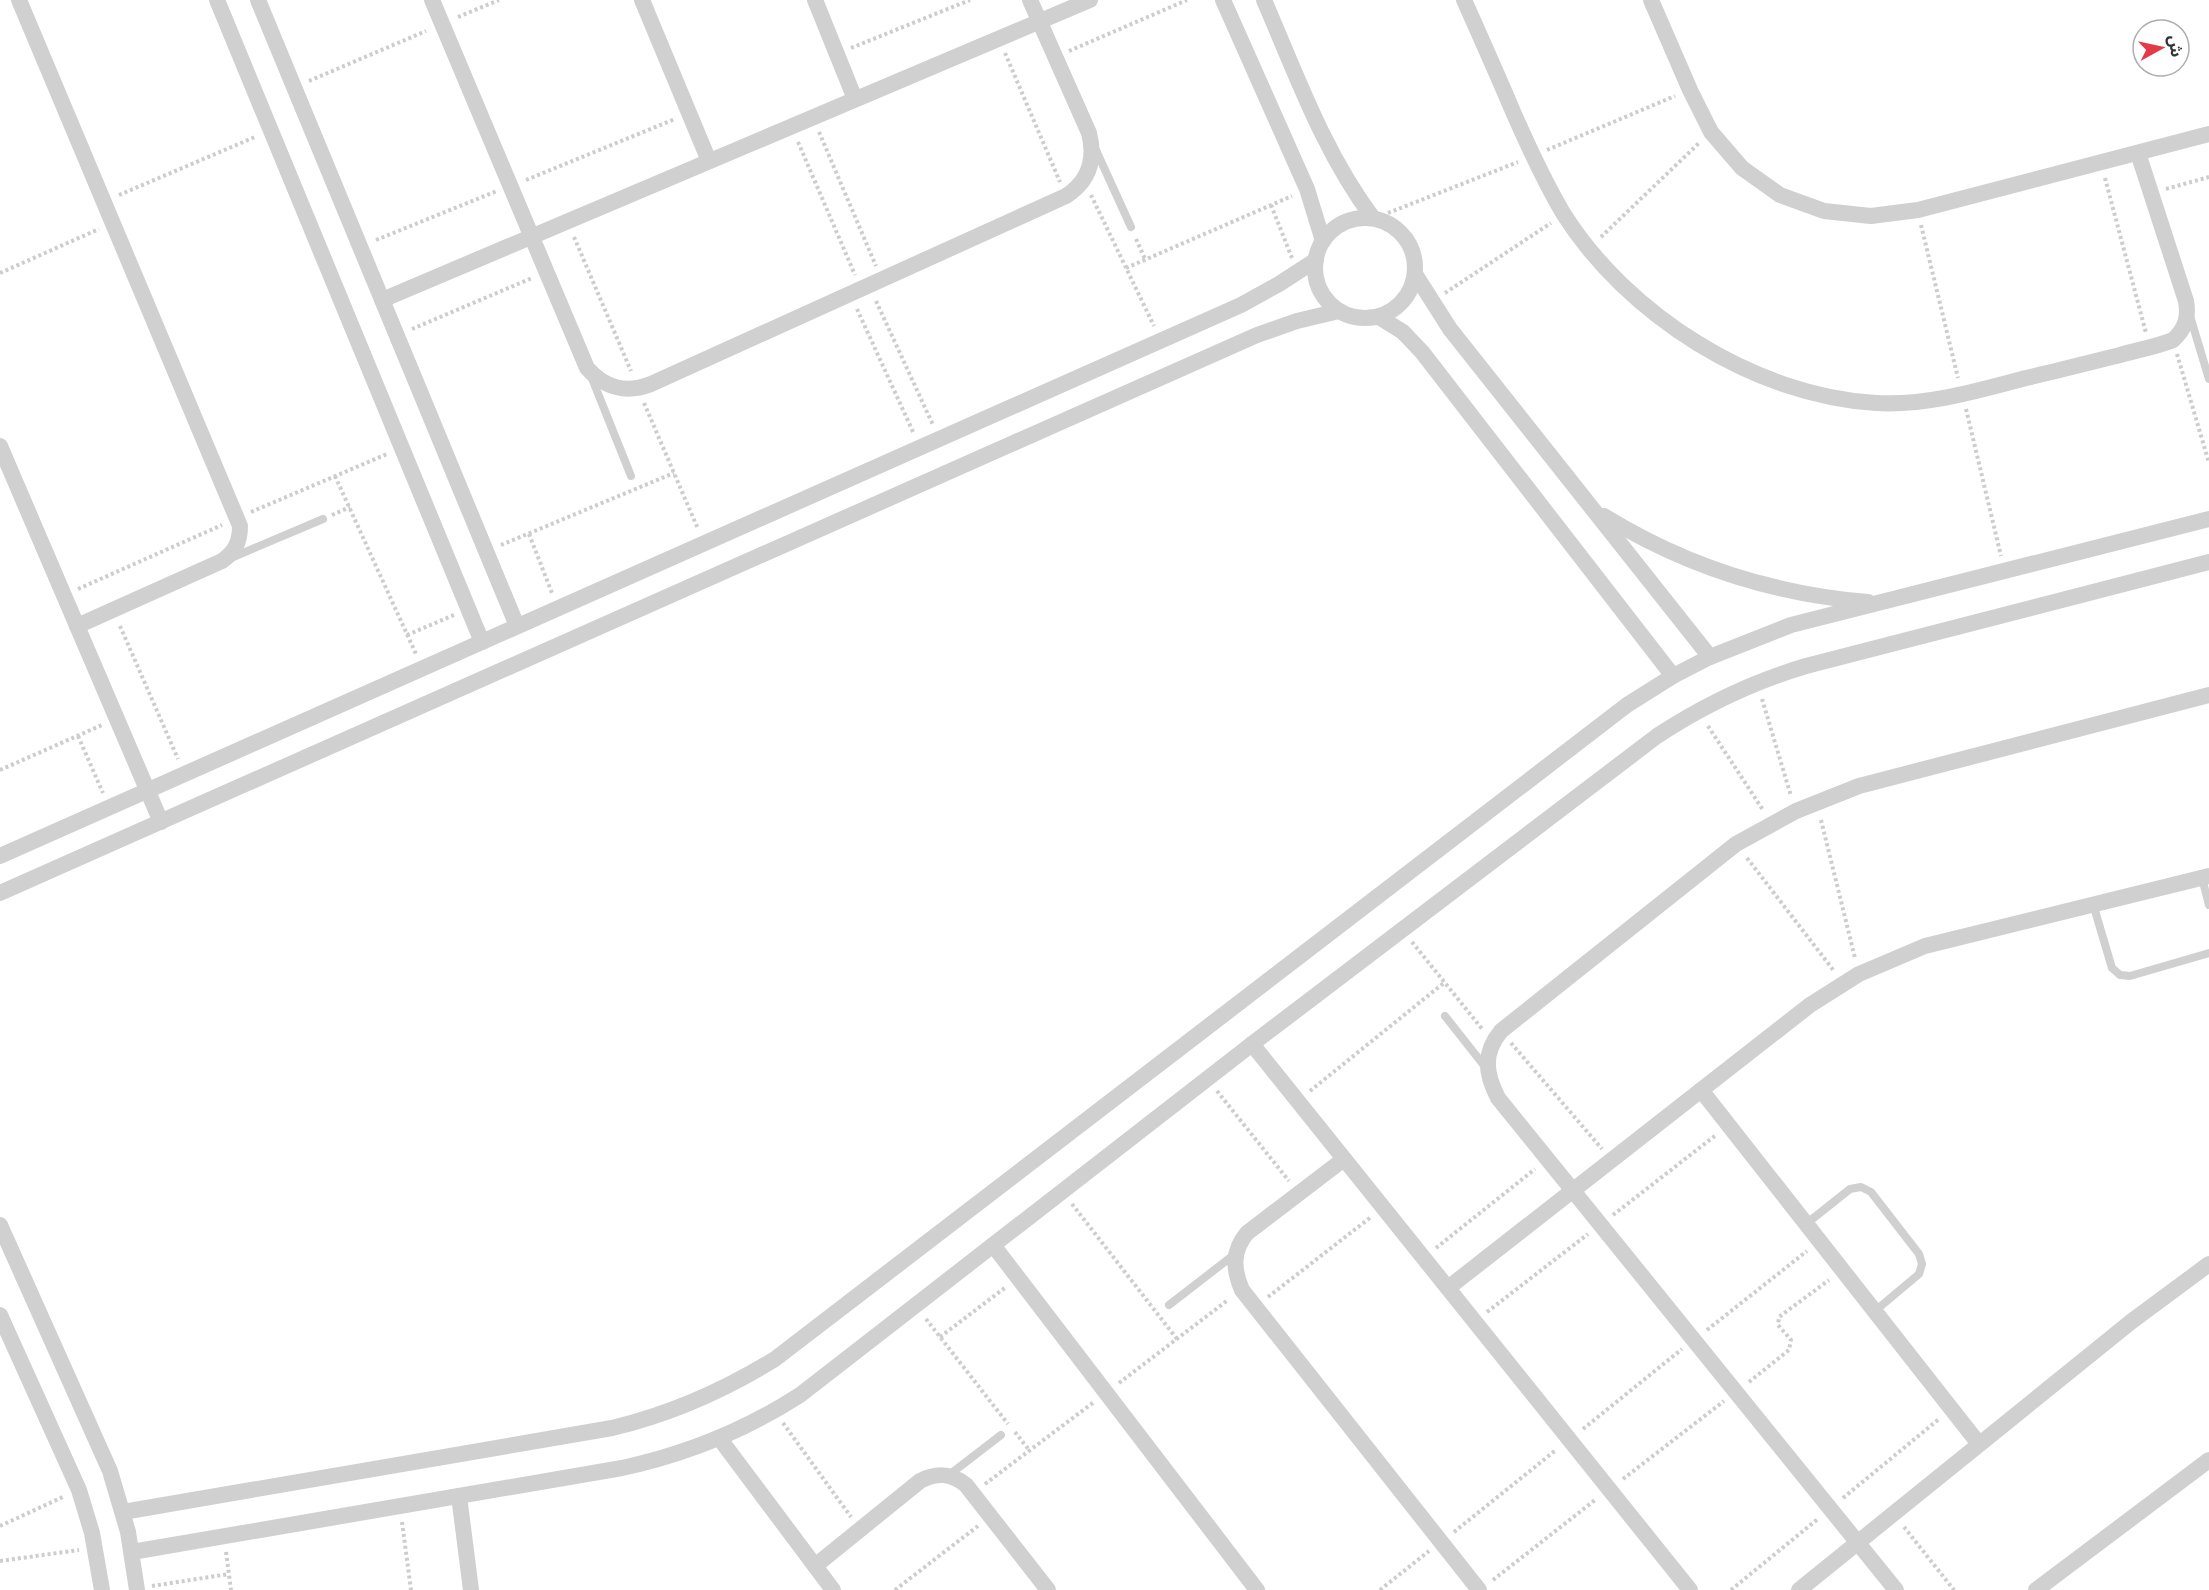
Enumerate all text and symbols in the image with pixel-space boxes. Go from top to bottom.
north arrow [2131,18,2191,78]
text: ش [2164,34,2186,58]

